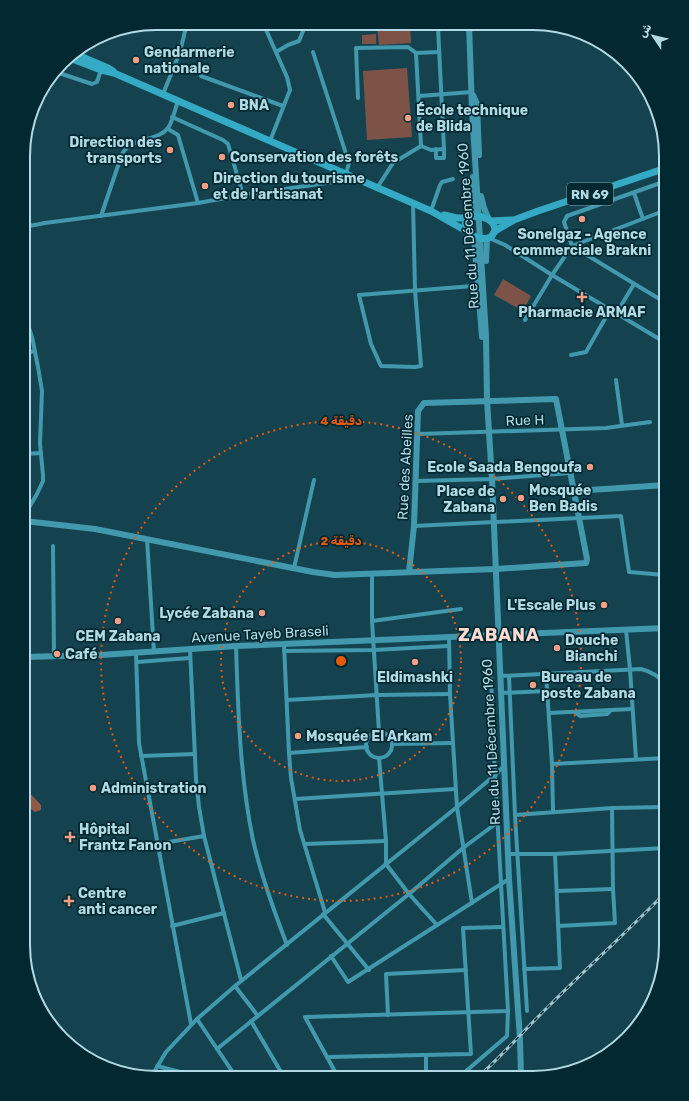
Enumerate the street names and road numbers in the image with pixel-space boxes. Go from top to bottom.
street label: Rue du 11 Décembre 1960 [454,142,483,309]
road number: RN 69 [567,183,613,205]
street label: Rue H [505,411,545,430]
street label: Rue des Abeilles [394,414,417,520]
street label: Avenue Tayeb Braseli [191,622,329,647]
street label: Rue du 11 Décembre 1960 [479,658,504,825]

